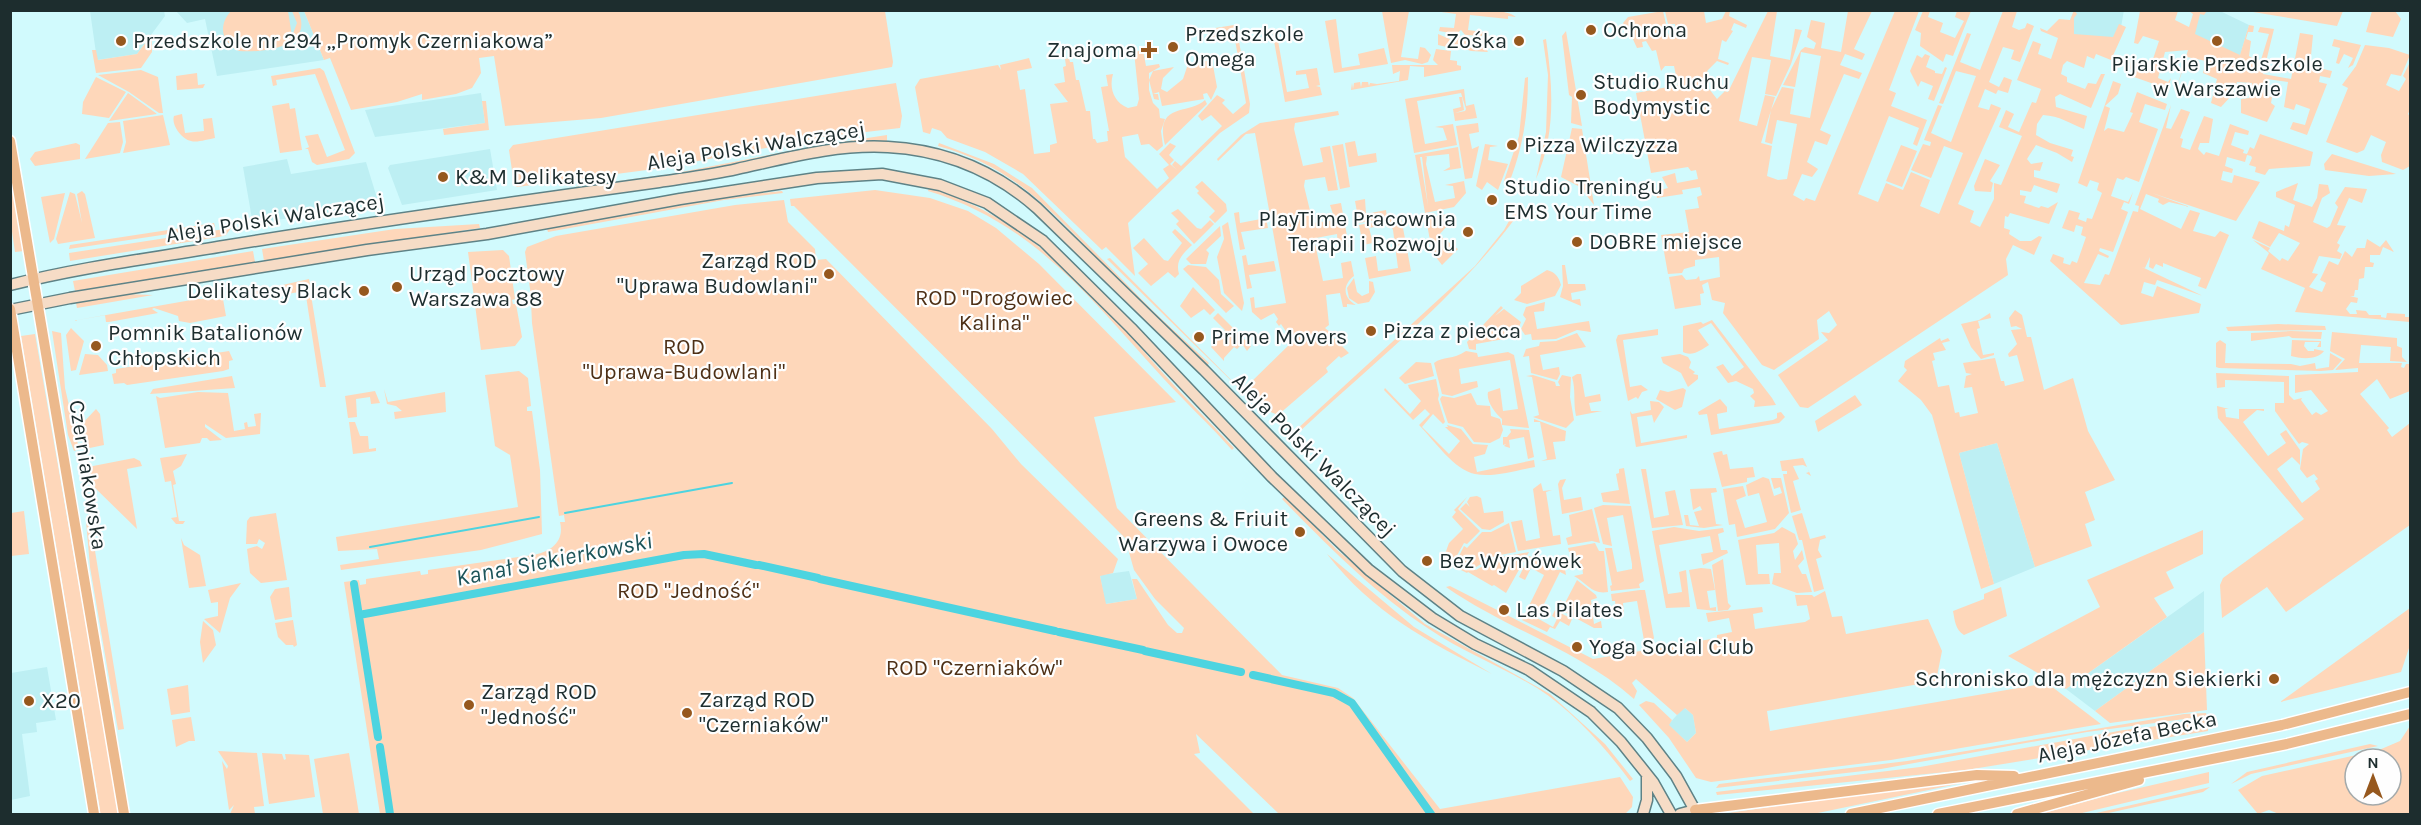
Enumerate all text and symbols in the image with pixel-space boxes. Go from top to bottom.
place label: Ochrona [1603,17,1687,43]
place label: Przedszkole Omega [1185,21,1304,72]
marker: Ochrona [1584,23,1598,37]
place label: Przedszkole nr 294 „Promyk Czerniakowa” [133,28,553,54]
place label: Zośka [1446,28,1507,54]
marker: Przedszkole nr 294 „Promyk Czerniakowa” [114,34,128,48]
marker: Zośka [1512,34,1526,48]
marker: Pijarskie Przedszkole w Warszawie [2210,34,2224,48]
place label: Znajoma [1047,37,1137,63]
marker: Przedszkole Omega [1166,40,1180,54]
marker: Znajoma [1142,43,1156,57]
place label: Pijarskie Przedszkole w Warszawie [2111,51,2323,102]
place label: Studio Ruchu Bodymystic [1593,69,1729,120]
marker: Studio Ruchu Bodymystic [1574,88,1588,102]
street label: Aleja Polski Walczącej [645,116,867,176]
place label: Pizza Wilczyzza [1524,132,1678,158]
marker: Pizza Wilczyzza [1505,138,1519,152]
place label: K&M Delikatesy [455,164,616,190]
marker: K&M Delikatesy [436,170,450,184]
place label: Studio Treningu EMS Your Time [1504,174,1663,225]
street label: Aleja Polski Walczącej [164,188,386,248]
marker: Studio Treningu EMS Your Time [1485,193,1499,207]
place label: PlayTime Pracownia Terapii i Rozwoju [1258,206,1456,257]
marker: PlayTime Pracownia Terapii i Rozwoju [1461,225,1475,239]
place label: DOBRE miejsce [1589,229,1742,255]
marker: DOBRE miejsce [1570,235,1584,249]
place label: Zarząd ROD "Uprawa Budowlani" [617,248,817,299]
place label: Urząd Pocztowy Warszawa 88 [409,261,565,312]
marker: Zarząd ROD "Uprawa Budowlani" [822,267,836,281]
place label: Delikatesy Black [187,278,352,304]
marker: Urząd Pocztowy Warszawa 88 [390,280,404,294]
marker: Delikatesy Black [357,284,371,298]
park label: ROD "Drogowiec Kalina" [915,285,1073,336]
place label: Pizza z piecca [1383,318,1521,344]
place label: Pomnik Batalionów Chłopskich [108,320,302,371]
place label: Prime Movers [1211,324,1347,350]
marker: Pizza z piecca [1364,324,1378,338]
marker: Prime Movers [1192,330,1206,344]
park label: ROD "Uprawa-Budowlani" [583,334,786,385]
marker: Pomnik Batalionów Chłopskich [89,339,103,353]
street label: Aleja Polski Walczącej [1227,368,1401,542]
street label: Czerniakowska [63,398,113,552]
place label: Greens & Friuit Warzywa i Owoce [1118,506,1288,557]
marker: Greens & Friuit Warzywa i Owoce [1293,525,1307,539]
water label: Kanał Siekierkowski [453,526,655,592]
place label: Bez Wymówek [1439,548,1582,574]
marker: Bez Wymówek [1420,554,1434,568]
park label: ROD "Jedność" [617,578,759,604]
place label: Las Pilates [1516,597,1623,623]
marker: Las Pilates [1497,603,1511,617]
place label: Yoga Social Club [1589,634,1754,660]
marker: Yoga Social Club [1570,640,1584,654]
park label: ROD "Czerniaków" [886,655,1062,681]
place label: Schronisko dla mężczyzn Siekierki [1915,666,2262,692]
marker: Schronisko dla mężczyzn Siekierki [2267,672,2281,686]
place label: Zarząd ROD "Jedność" [481,679,597,730]
place label: Zarząd ROD "Czerniaków" [699,687,828,738]
place label: X20 [41,688,81,714]
marker: X20 [22,694,36,708]
marker: Zarząd ROD "Jedność" [462,698,476,712]
street label: Aleja Józefa Becka [2035,705,2219,769]
marker: Zarząd ROD "Czerniaków" [680,706,694,720]
north arrow [2343,747,2403,807]
text: N [2367,753,2379,772]

